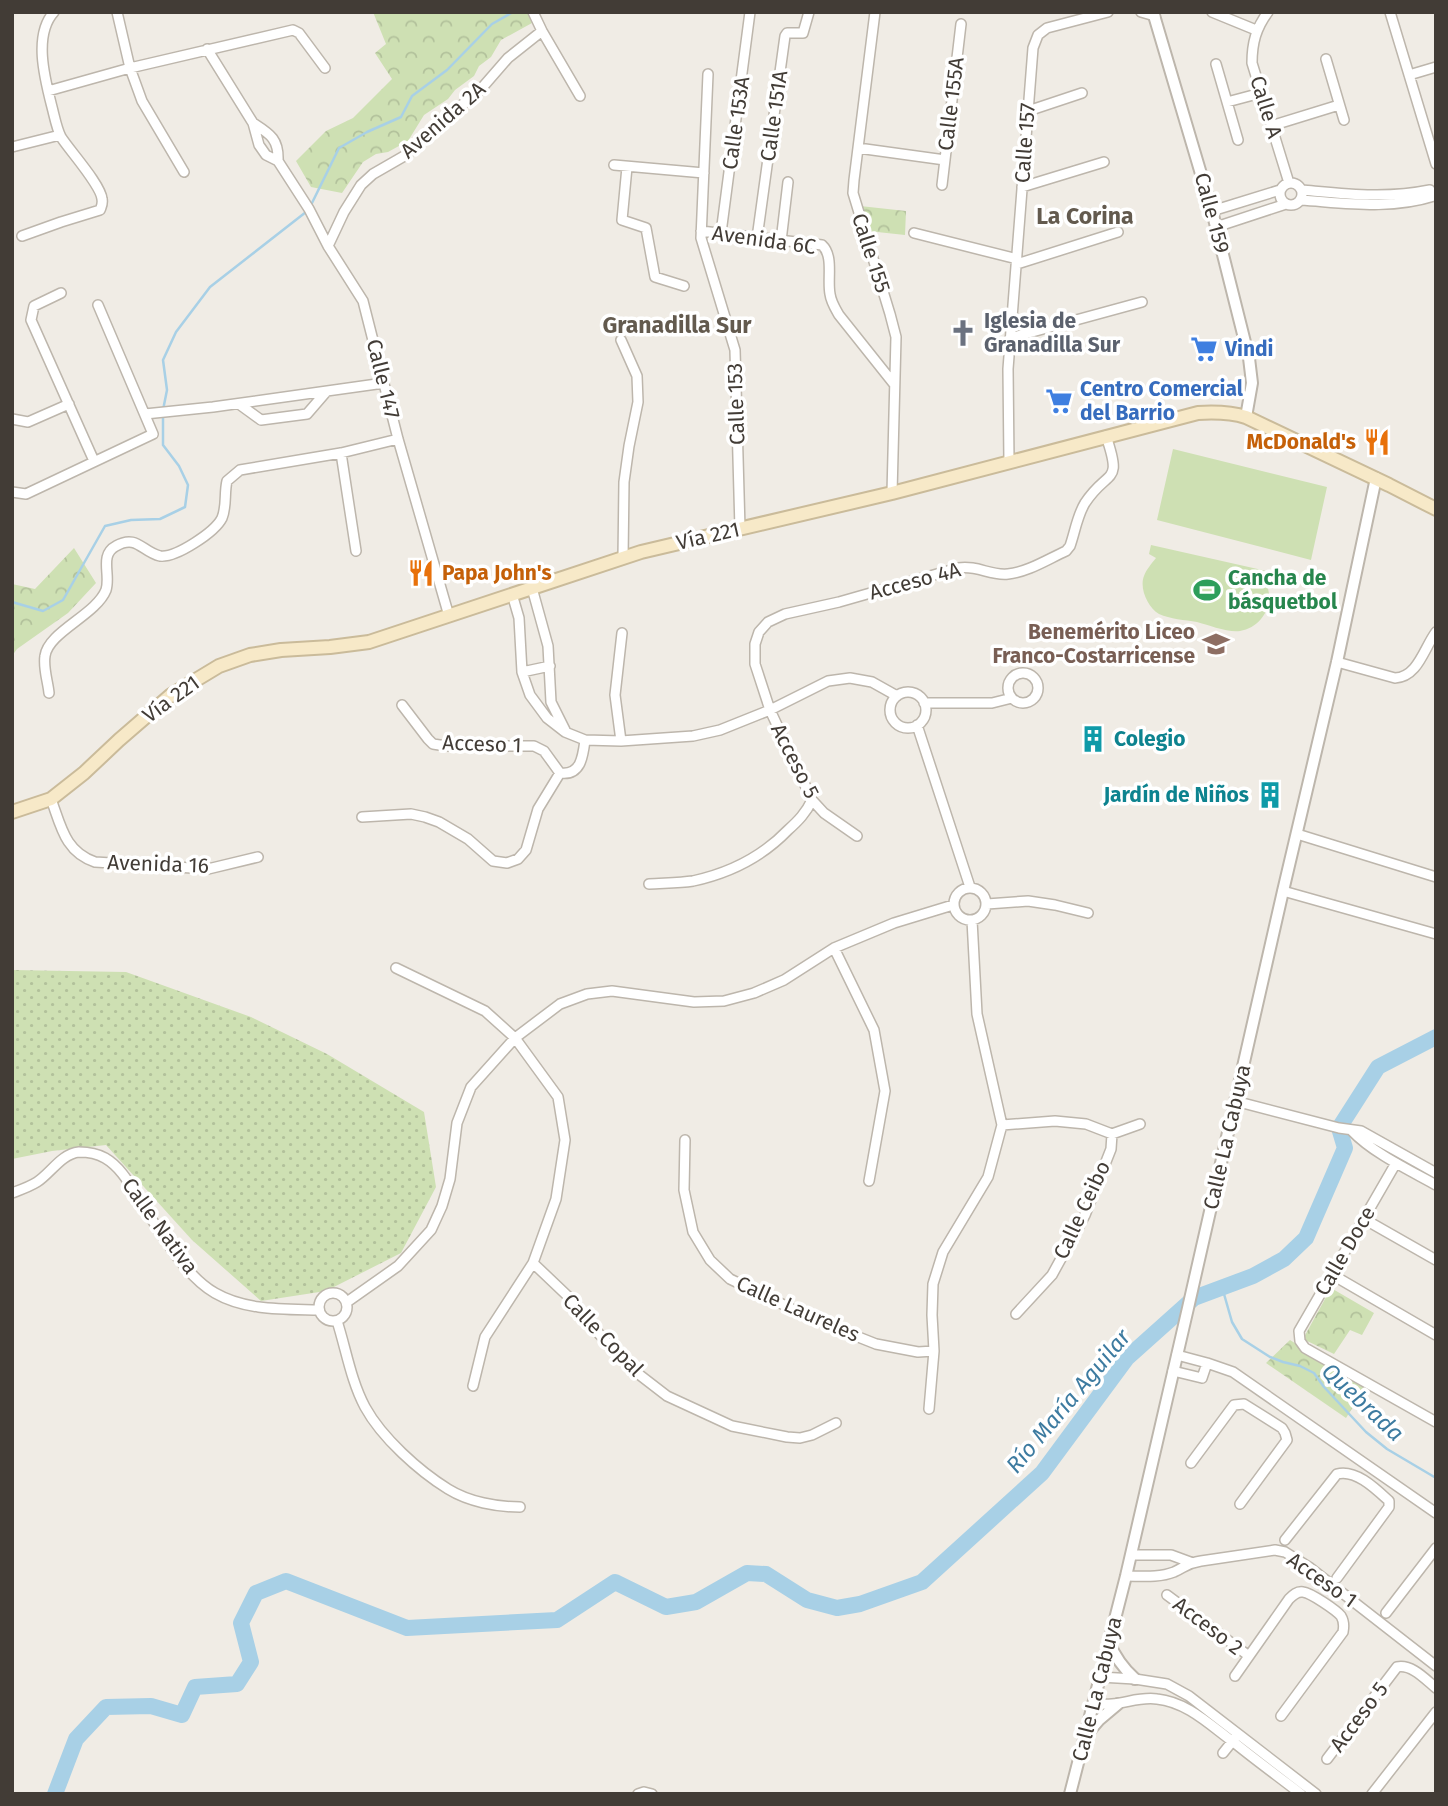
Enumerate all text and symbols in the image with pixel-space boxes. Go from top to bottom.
street label: Calle 155A [932,56,970,152]
street label: Calle 151A [755,69,793,163]
street label: Calle A [1244,73,1288,141]
street label: Calle 153A [717,75,755,171]
street label: Avenida 2A [395,76,491,164]
street label: Calle 157 [1009,102,1041,184]
street label: Calle 159 [1189,170,1235,256]
district label: La Corina [1036,202,1134,230]
street label: Calle 155 [846,210,896,296]
street label: Avenida 6C [710,220,818,260]
place label: Iglesia de Granadilla Sur [984,308,1121,358]
district label: Granadilla Sur [602,311,752,339]
church icon: Iglesia de Granadilla Sur [948,318,978,348]
supermarket icon: Vindi [1189,334,1219,364]
place label: Vindi [1224,336,1274,362]
street label: Calle 147 [361,337,405,421]
street label: Calle 153 [722,363,750,445]
place label: Centro Comercial del Barrio [1080,376,1244,426]
supermarket icon: Centro Comercial del Barrio [1044,386,1074,416]
restaurant icon: McDonald's [1362,427,1392,457]
place label: McDonald's [1246,429,1356,455]
street label: Vía 221 [674,516,742,556]
street label: Acceso 4A [866,556,964,606]
restaurant icon: Papa John's [406,558,436,588]
place label: Papa John's [442,560,552,586]
place label: Cancha de básquetbol [1228,565,1338,615]
sports icon: Cancha de básquetbol [1192,575,1222,605]
place label: Benemérito Liceo Franco-Costarricense [992,619,1195,669]
school or university icon: Benemérito Liceo Franco-Costarricense [1201,629,1231,659]
street label: Vía 221 [137,670,205,728]
street label: Acceso 5 [765,719,825,803]
building icon: Colegio [1078,724,1108,754]
place label: Colegio [1114,726,1185,752]
street label: Acceso 1 [442,730,522,758]
building icon: Jardín de Niños [1255,780,1285,810]
place label: Jardín de Niños [1102,782,1249,808]
street label: Avenida 16 [107,849,209,879]
street label: Calle La Cabuya [1198,1062,1256,1212]
street label: Calle Ceibo [1048,1157,1116,1263]
street label: Calle Nativa [116,1173,204,1279]
street label: Calle Doce [1309,1202,1381,1300]
street label: Calle Laureles [732,1270,864,1348]
street label: Calle Copal [557,1288,649,1382]
water label: Río María Aguilar [1000,1323,1137,1479]
water label: Quebrada [1316,1357,1410,1447]
street label: Acceso 1 [1282,1547,1362,1613]
street label: Acceso 2 [1168,1591,1248,1661]
street label: Calle La Cabuya [1066,1614,1128,1764]
street label: Acceso 5 [1324,1677,1394,1757]

